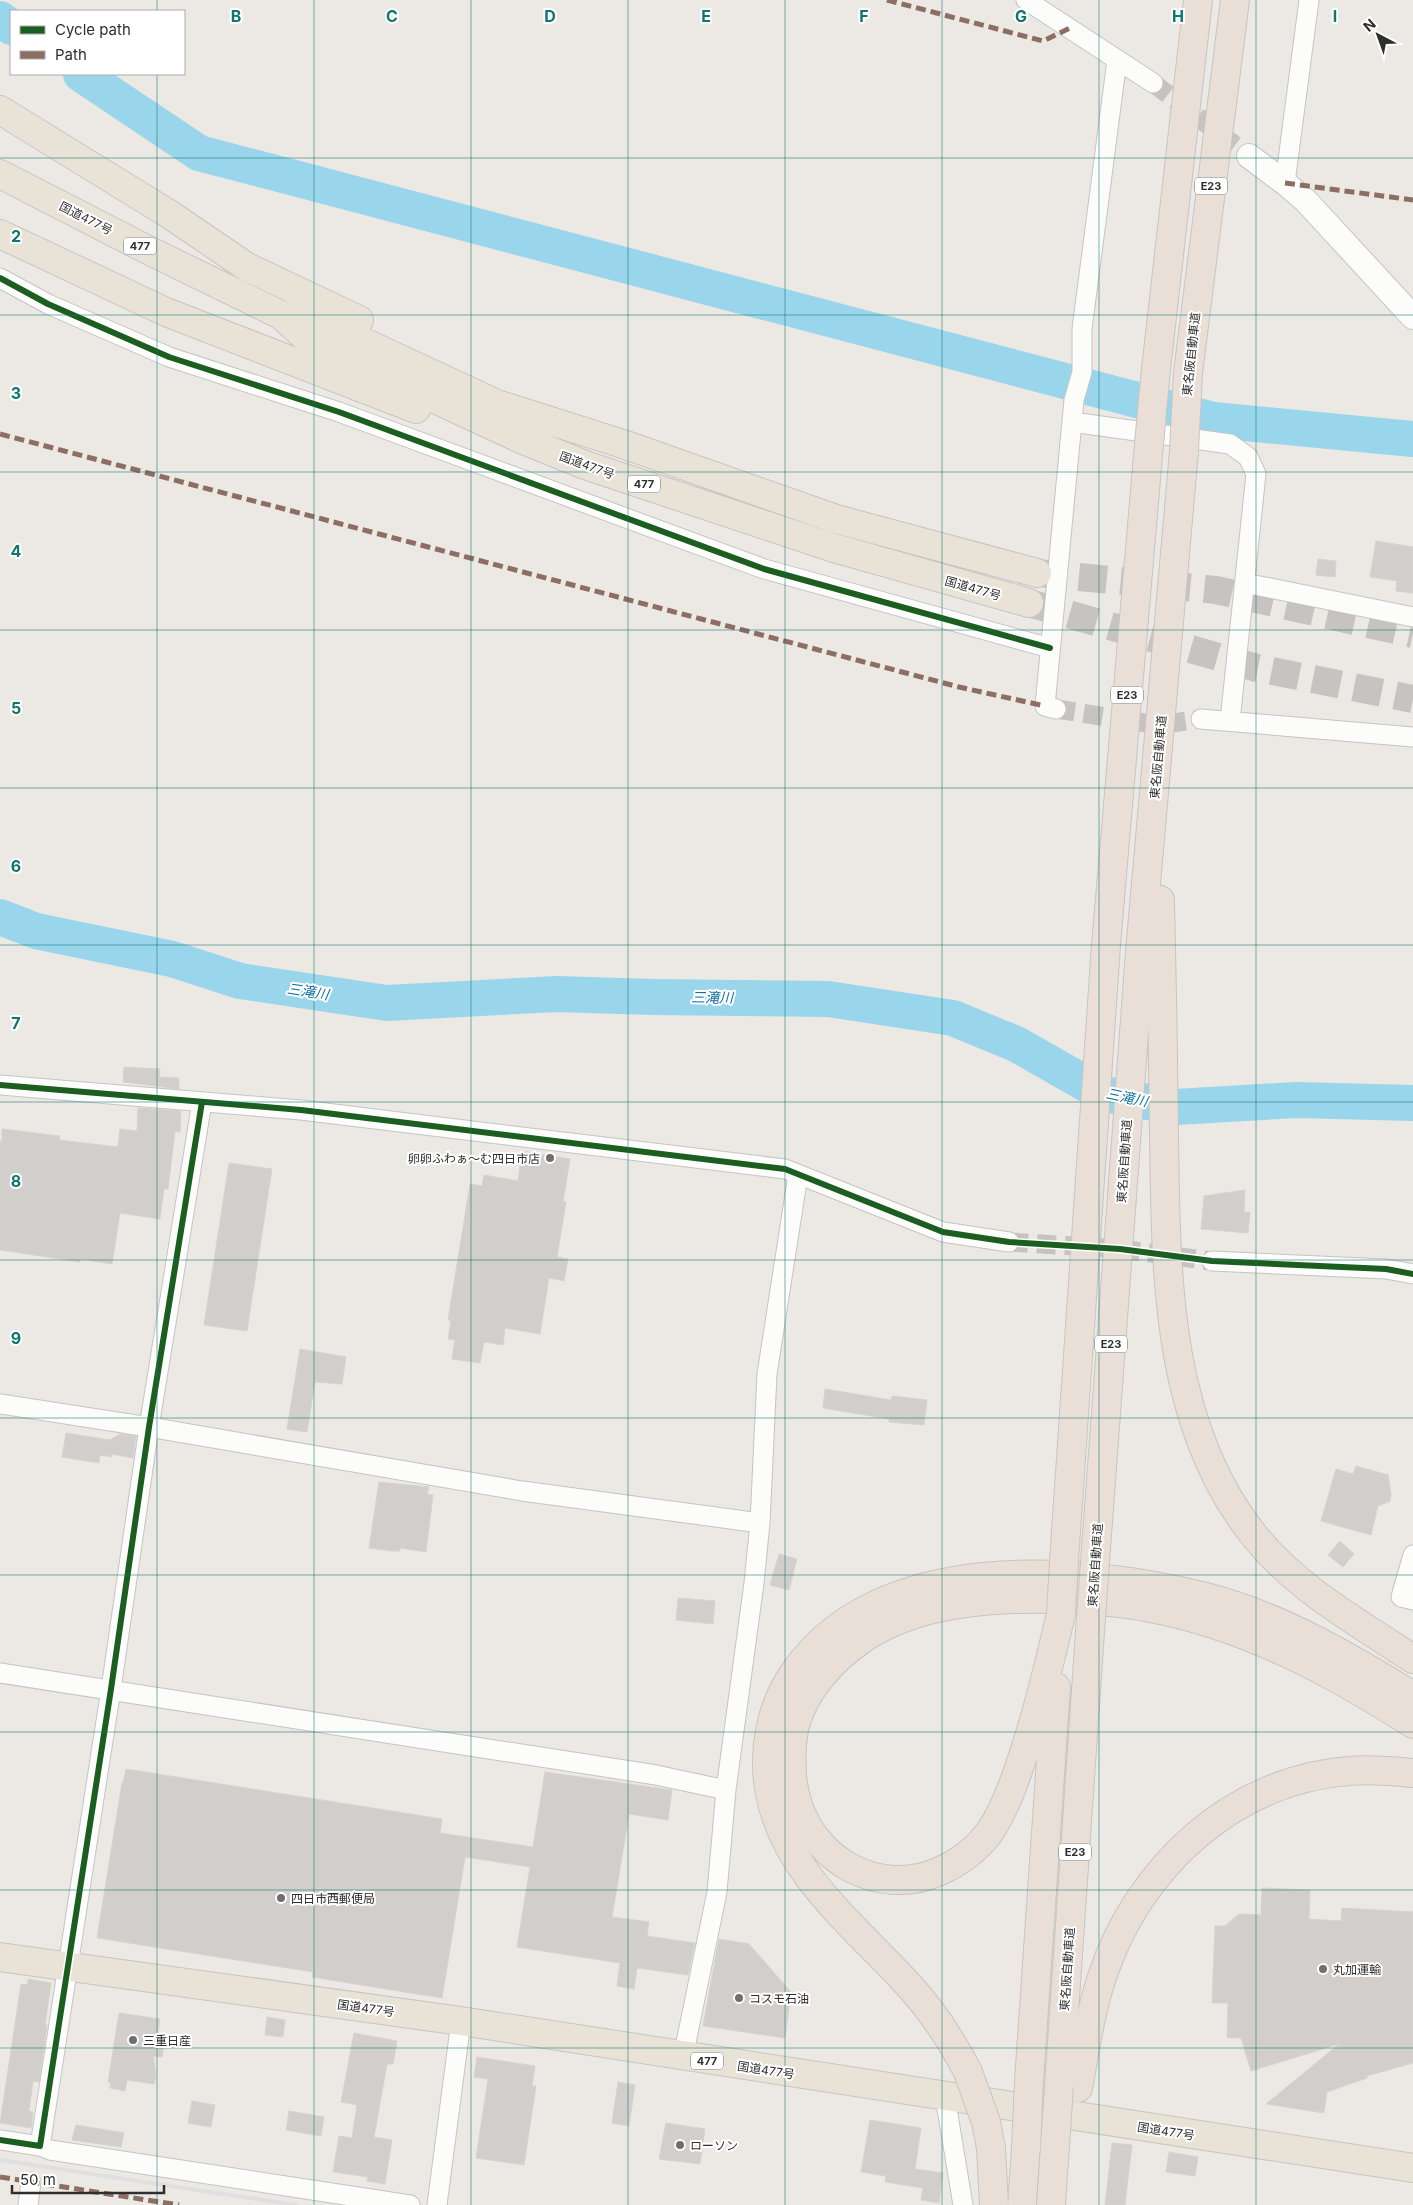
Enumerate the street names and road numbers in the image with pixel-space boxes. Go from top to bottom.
road number: E23 [1195,178,1227,195]
street label: 国道477号 [57,198,115,238]
road number: 477 [124,238,156,255]
street label: 東名阪自動車道 [1179,311,1203,397]
street label: 国道477号 [557,448,617,482]
road number: 477 [628,476,660,492]
street label: 国道477号 [943,573,1003,603]
road number: E23 [1111,686,1143,704]
street label: 東名阪自動車道 [1147,714,1169,800]
street label: 東名阪自動車道 [1114,1119,1134,1203]
road number: E23 [1095,1336,1127,1352]
street label: 東名阪自動車道 [1085,1523,1105,1607]
road number: E23 [1059,1844,1091,1860]
street label: 東名阪自動車道 [1057,1927,1077,2011]
street label: 国道477号 [336,1997,396,2019]
road number: 477 [691,2052,723,2070]
street label: 国道477号 [736,2058,796,2082]
street label: 国道477号 [1136,2119,1196,2143]

